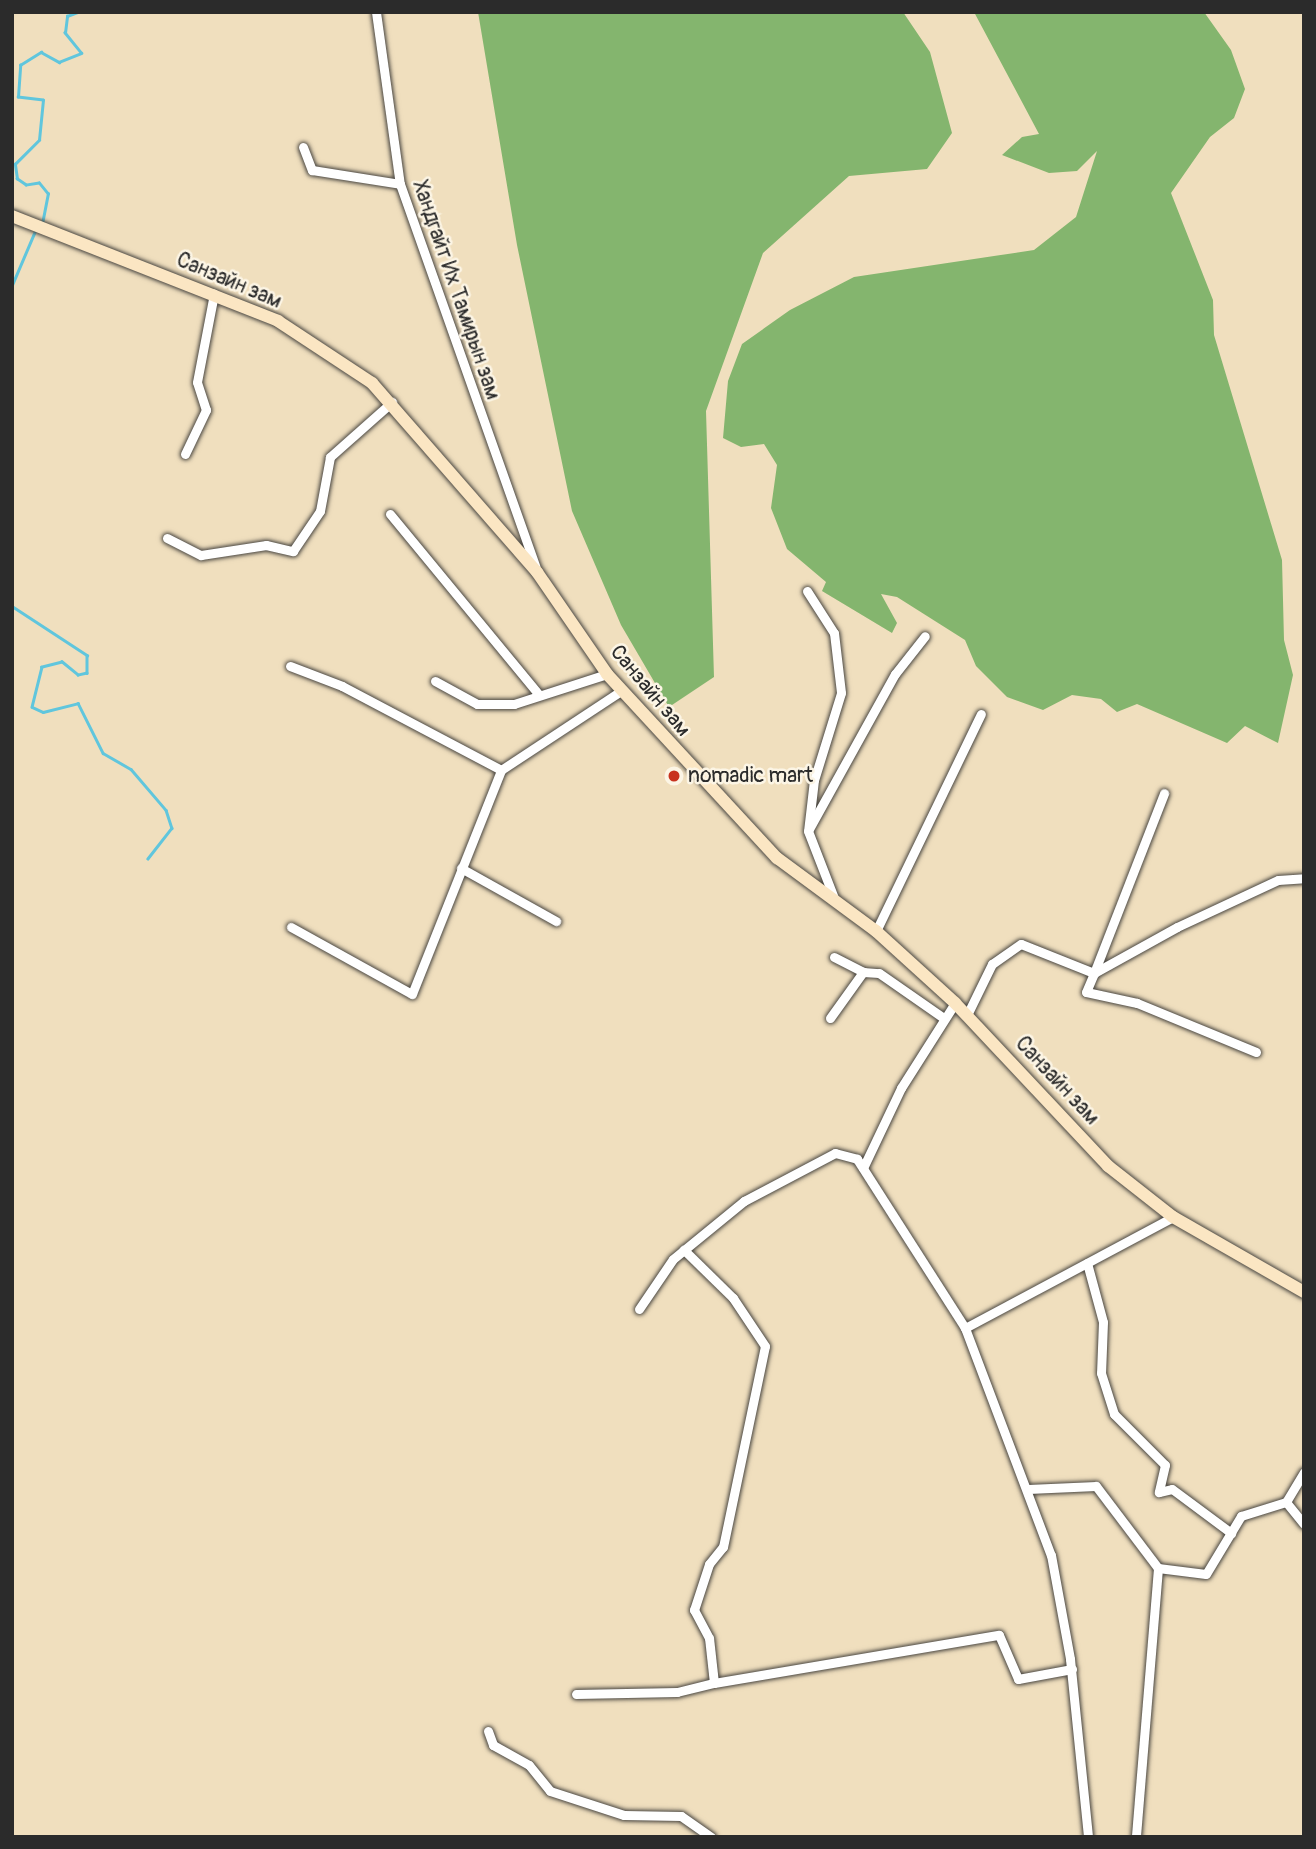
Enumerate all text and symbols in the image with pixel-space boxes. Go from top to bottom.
street label: Хандгайт Их Тамирын зам [407,177,505,403]
street label: Санзайн зам [173,248,285,314]
street label: Санзайн зам [604,640,696,742]
place label: nomadic mart [688,763,813,789]
marker: nomadic mart [666,768,682,784]
street label: Санзайн зам [1010,1031,1104,1131]

